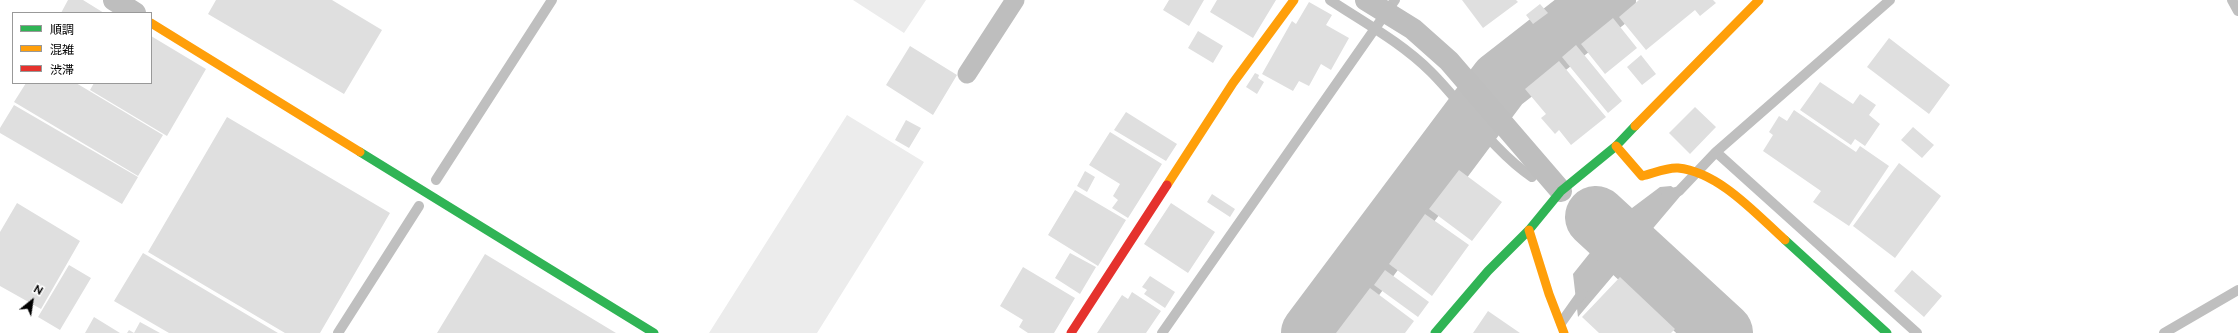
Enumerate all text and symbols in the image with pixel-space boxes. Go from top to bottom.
legend [12,12,152,84]
text: 順調 [50,23,74,37]
text: 混雑 [50,43,74,57]
text: 渋滞 [50,63,74,77]
north arrow [12,281,52,321]
text: N [31,282,45,298]

